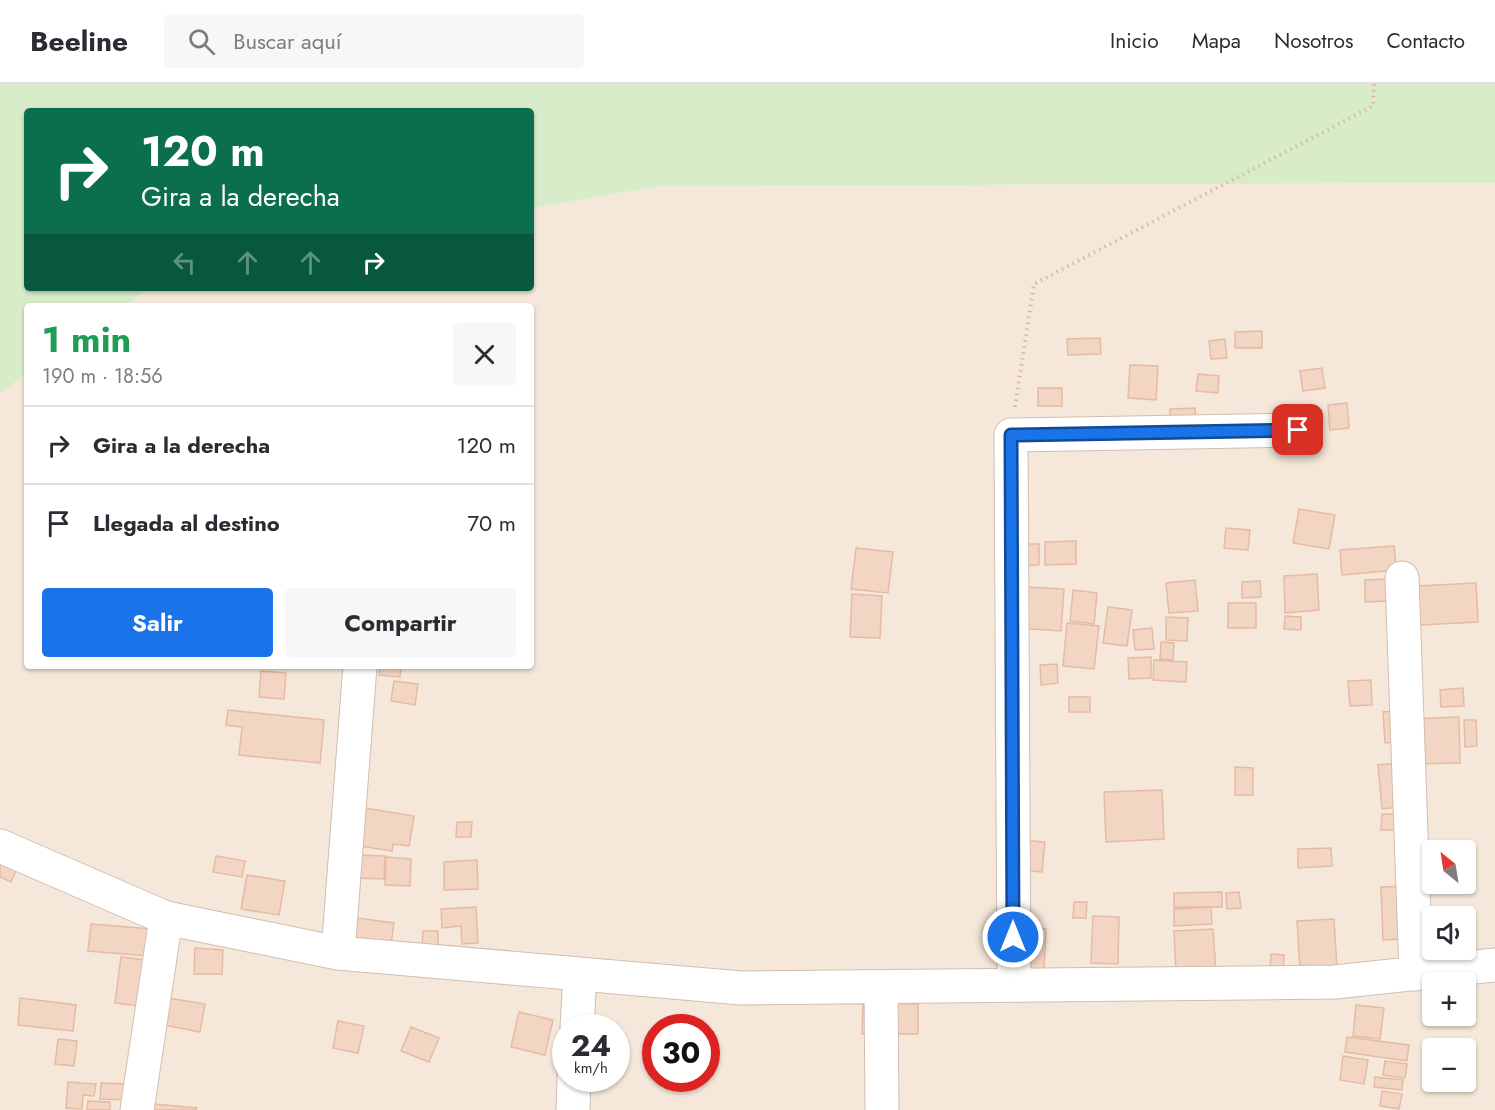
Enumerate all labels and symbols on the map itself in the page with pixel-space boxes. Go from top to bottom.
pin [1272,404,1323,455]
north arrow [1422,840,1476,894]
position arrow [981,905,1045,969]
speed limit sign: 30 [642,1014,720,1092]

